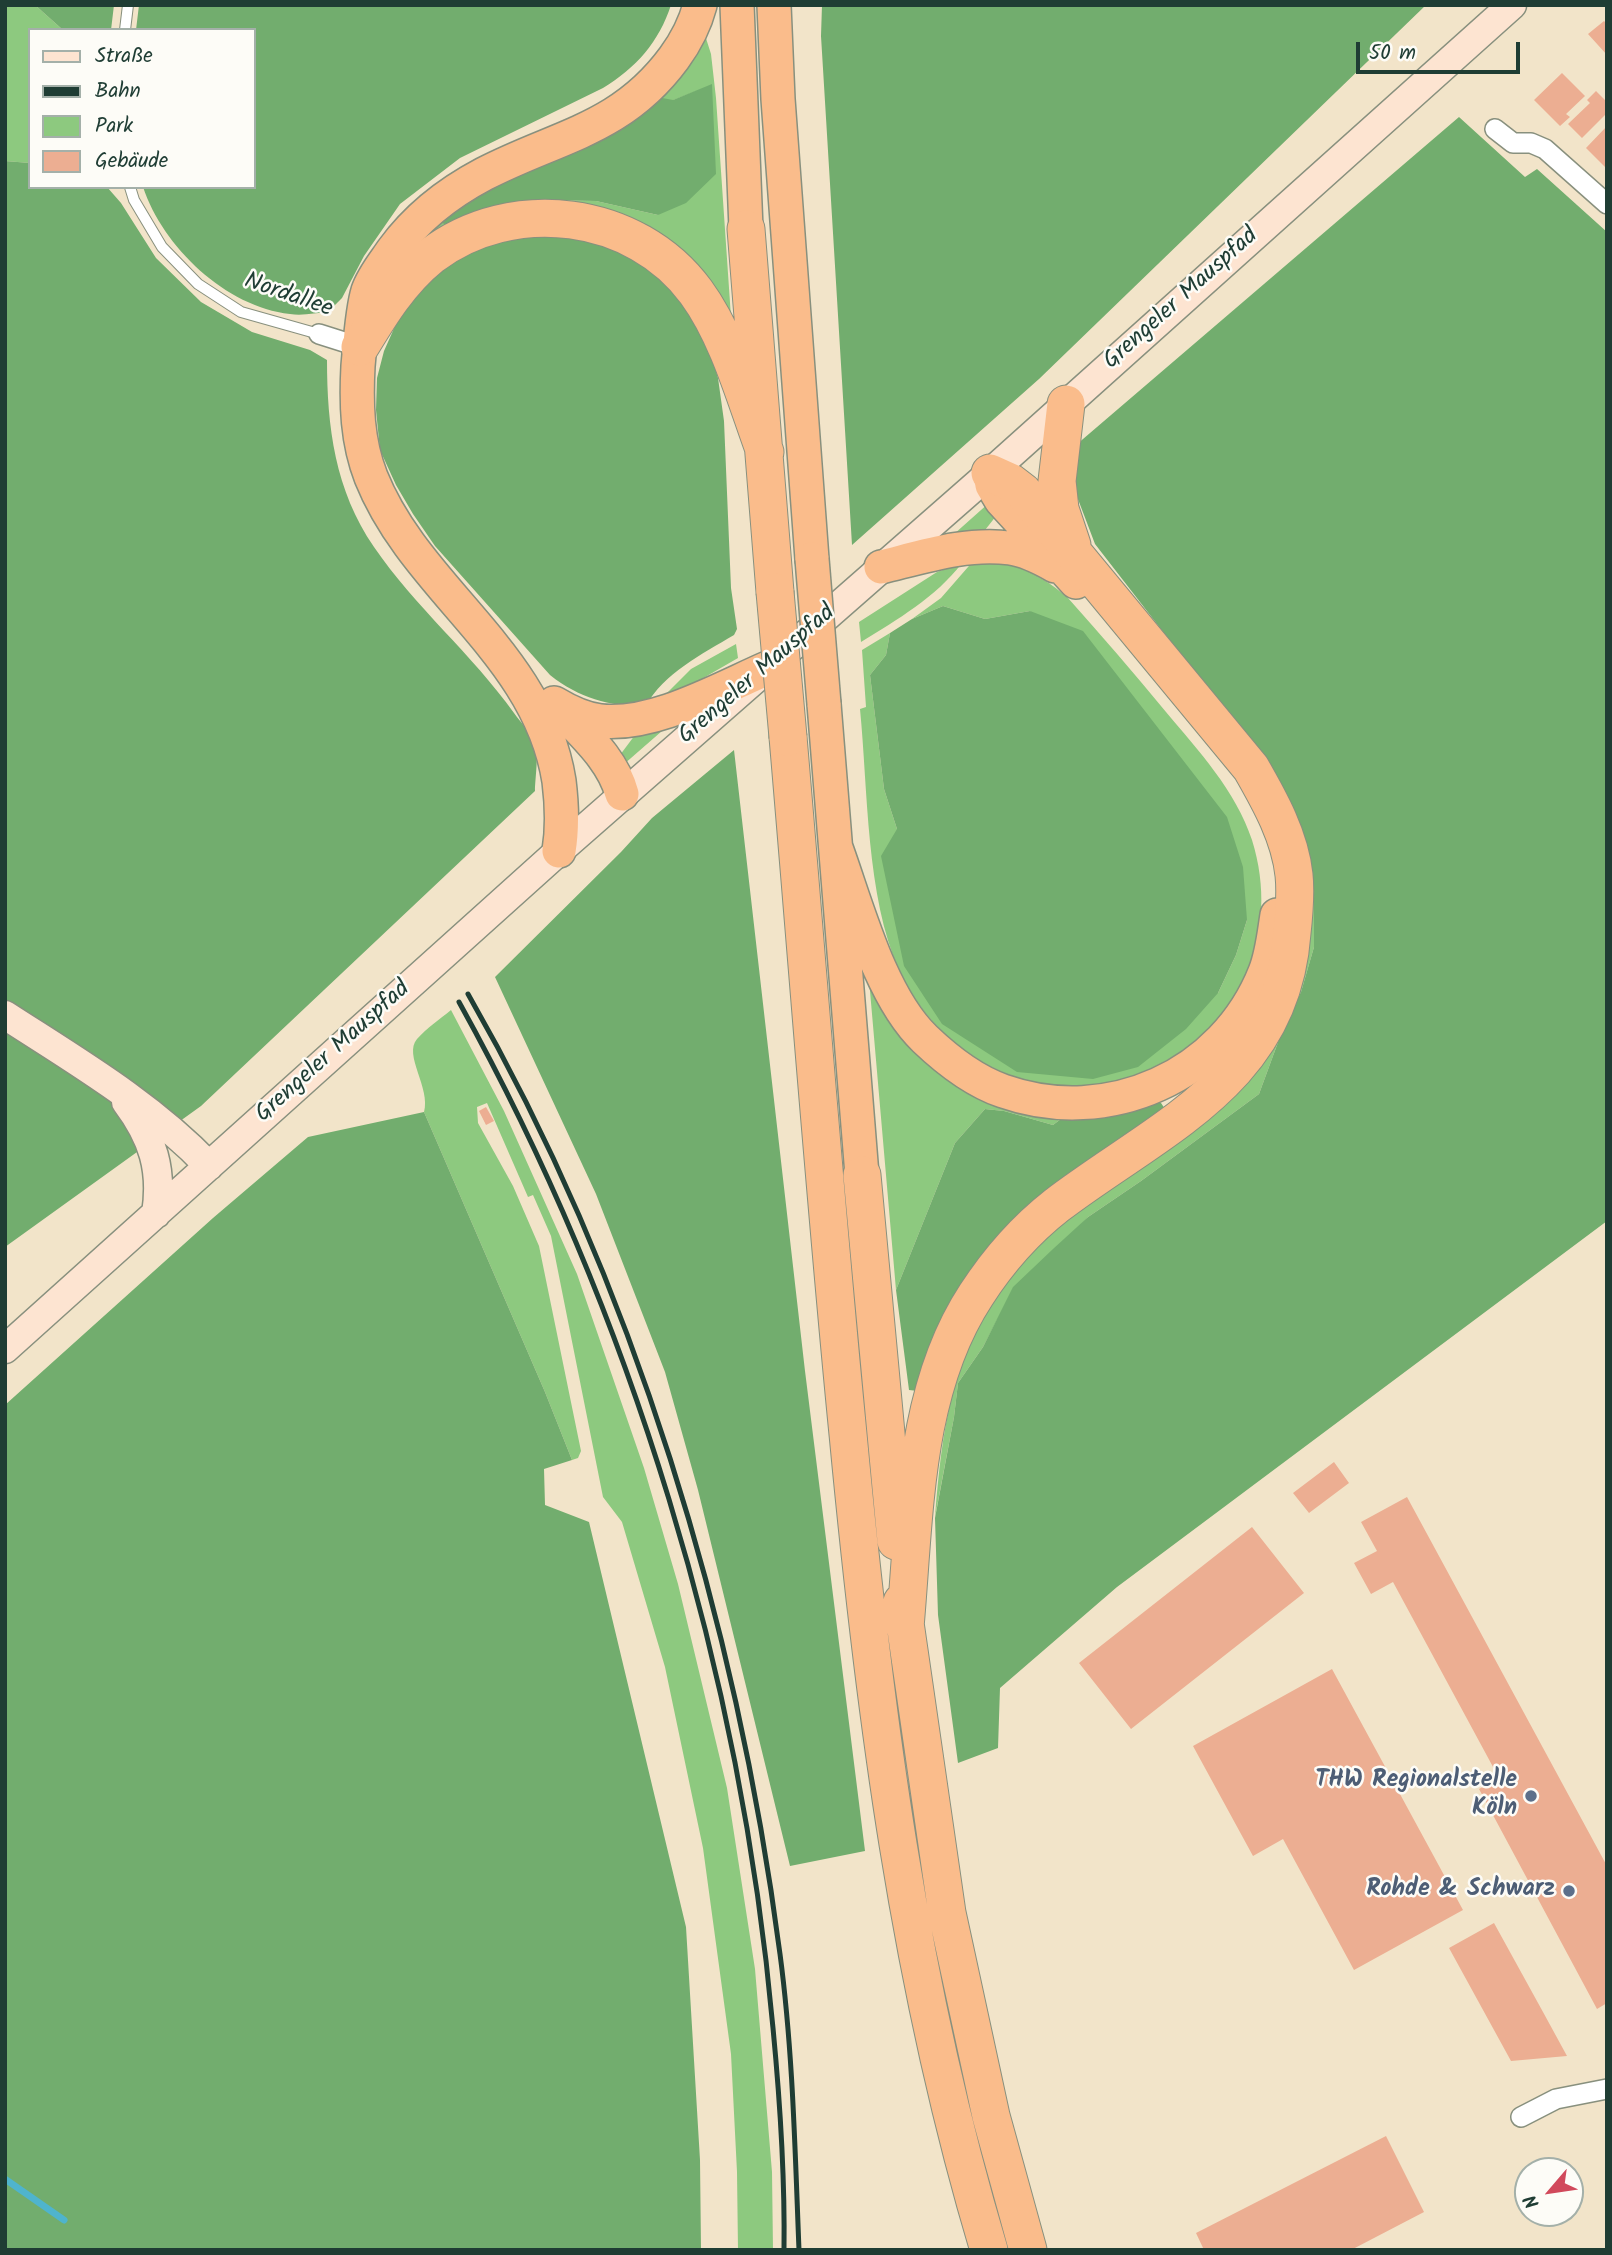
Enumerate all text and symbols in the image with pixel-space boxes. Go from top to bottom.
legend [28,28,256,189]
scale bar [1360,28,1524,72]
text: 50 m [1369,37,1416,70]
text: Straße [95,40,153,73]
text: Bahn [95,75,141,108]
text: Park [95,110,133,143]
text: Gebäude [95,145,168,178]
street label: Grengeler Mauspfad [1099,223,1265,377]
street label: Nordallee [240,268,336,326]
street label: Grengeler Mauspfad [674,600,842,752]
street label: Grengeler Mauspfad [251,976,417,1130]
place label: THW Regionalstelle Köln [1315,1768,1517,1824]
marker: THW Regionalstelle Köln [1523,1788,1539,1804]
place label: Rohde & Schwarz [1366,1877,1555,1905]
marker: Rohde & Schwarz [1561,1883,1577,1899]
north arrow [1514,2157,1584,2227]
text: N [1516,2189,1548,2214]

